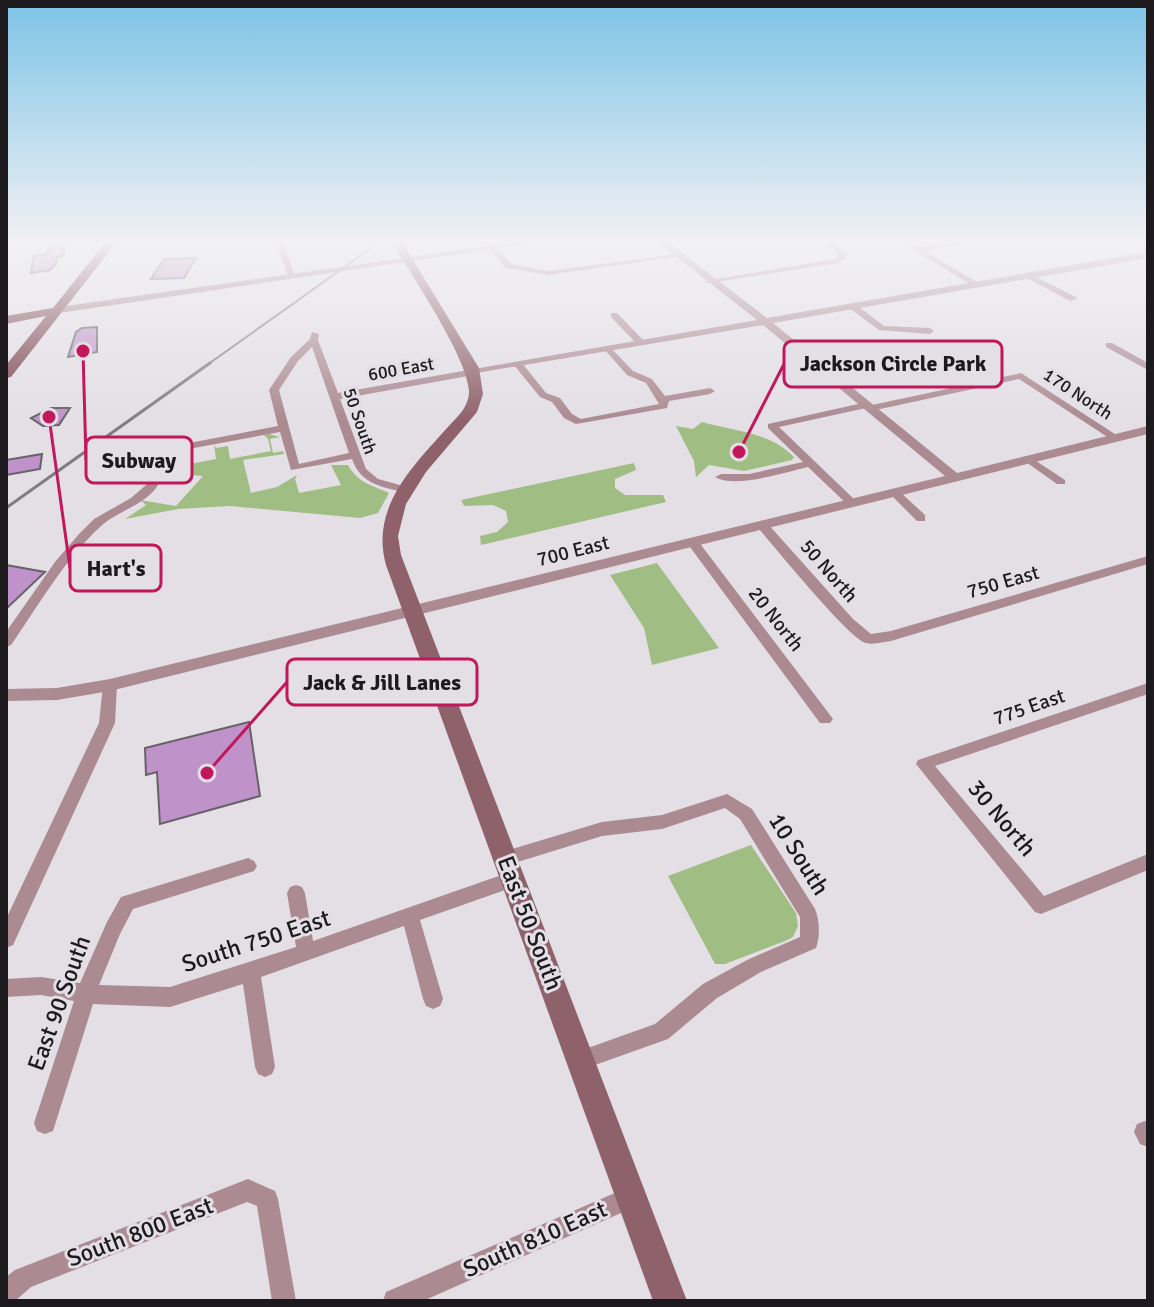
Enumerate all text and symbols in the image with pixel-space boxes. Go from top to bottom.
callout: Jackson Circle Park [784,341,1002,387]
text: Jackson Circle Park [800,350,987,377]
street label: 600 East [366,352,436,386]
street label: 170 North [1039,364,1117,424]
street label: 50 South [338,385,382,457]
callout: Subway [86,437,192,483]
text: Subway [102,447,176,474]
street label: 700 East [534,530,612,572]
street label: 50 North [795,534,863,608]
callout: Hart's [70,545,161,591]
text: Hart's [86,555,146,582]
street label: 750 East [964,560,1042,604]
street label: 20 North [743,581,809,657]
callout: Jack & Jill Lanes [287,659,477,705]
text: Jack & Jill Lanes [303,669,461,696]
street label: 775 East [990,683,1068,731]
street label: 30 North [961,774,1043,862]
street label: 10 South [762,807,836,901]
street label: East 50 South [491,852,569,994]
street label: South 750 East [178,903,334,979]
street label: East 90 South [21,931,97,1075]
street label: South 800 East [63,1190,217,1274]
street label: South 810 East [458,1194,612,1284]

